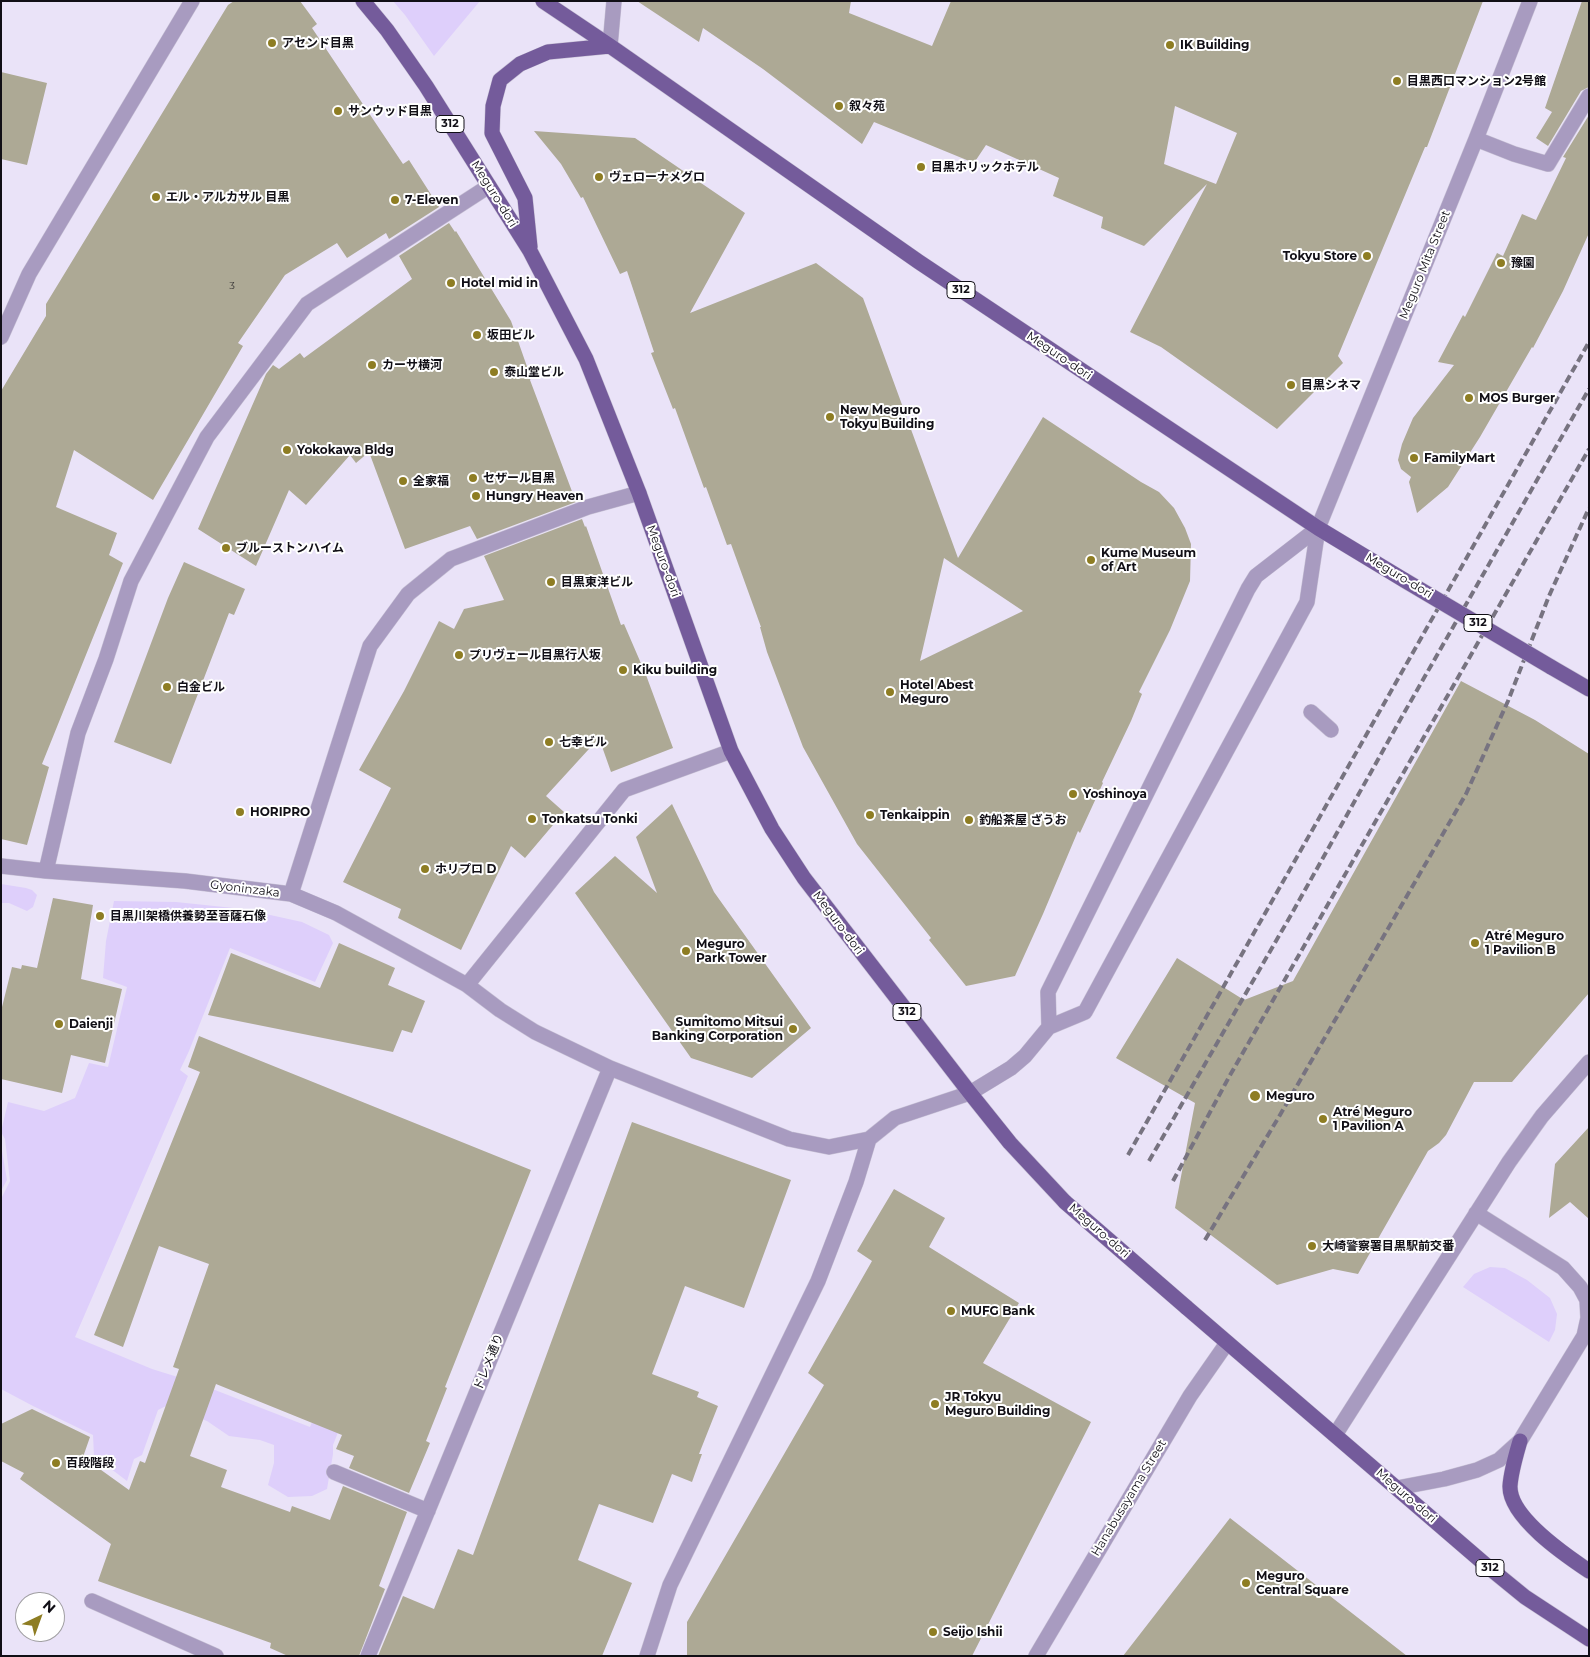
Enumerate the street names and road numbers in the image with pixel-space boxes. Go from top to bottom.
road number: 312 [436,116,464,132]
street label: Meguro-dori [468,158,520,230]
street label: Meguro Mita Street [1397,209,1453,321]
road number: 312 [947,282,975,298]
street label: Meguro-dori [1024,329,1094,383]
street label: Meguro-dori [643,523,683,599]
street label: Meguro-dori [1363,550,1435,602]
road number: 312 [1464,614,1492,632]
street label: Gyoninzaka [209,878,281,900]
street label: Meguro-dori [809,888,867,958]
road number: 312 [893,1004,921,1020]
street label: Meguro-dori [1066,1201,1132,1261]
street label: ドレメ通り [471,1331,507,1393]
street label: Hanabusayama Street [1088,1437,1170,1559]
street label: Meguro-dori [1373,1466,1439,1526]
road number: 312 [1476,1560,1504,1576]

